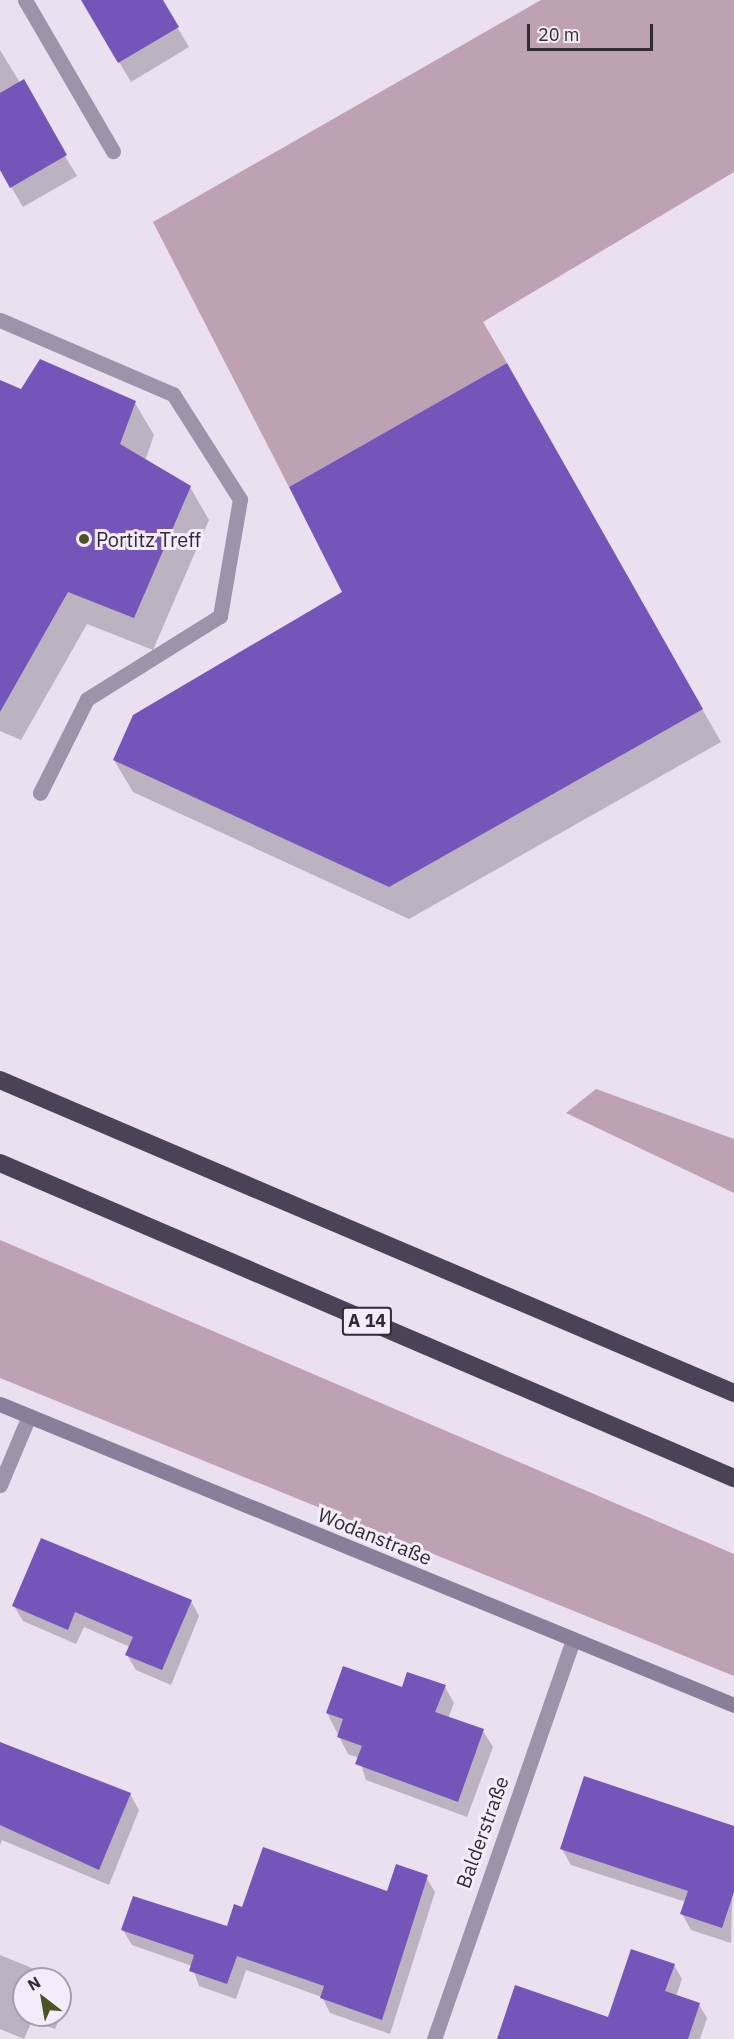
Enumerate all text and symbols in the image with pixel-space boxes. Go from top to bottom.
scale bar [530,12,656,50]
text: 20 m [538,23,580,46]
place label: Portitz Treff [96,527,201,551]
marker: Portitz Treff [77,532,91,546]
road number: A 14 [342,1306,392,1336]
street label: Wodanstraße [315,1502,435,1570]
street label: Balderstraße [451,1773,513,1891]
north arrow [12,1967,72,2027]
text: N [24,1972,44,1995]

